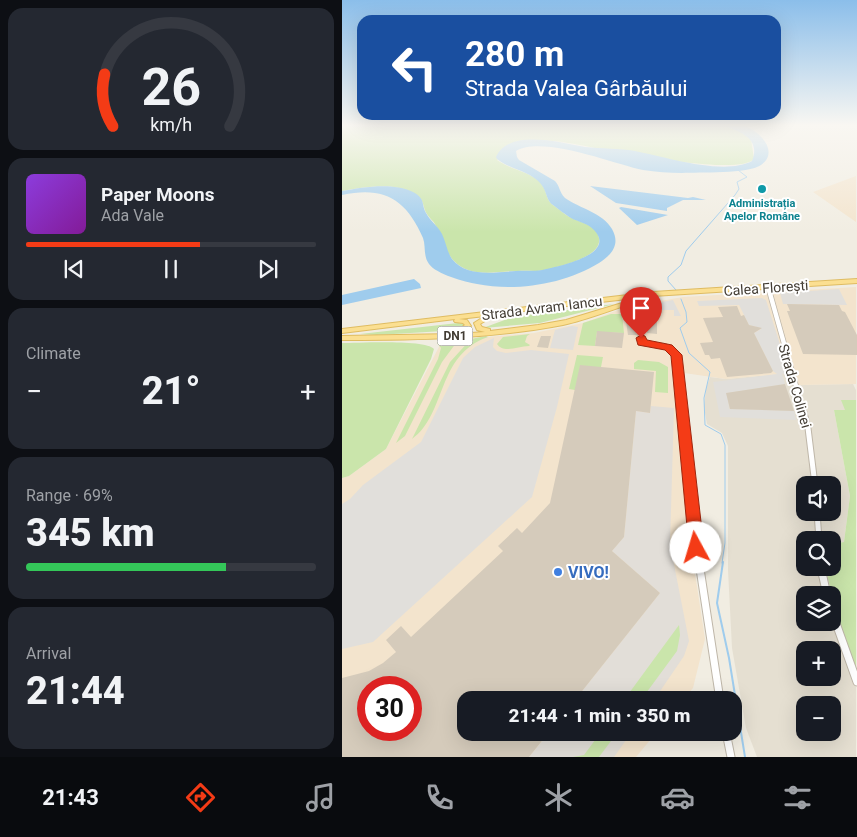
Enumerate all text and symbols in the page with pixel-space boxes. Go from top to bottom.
text: 280 m [465,34,564,75]
icon: left [382,35,447,100]
text: 26 [141,57,201,118]
text: Strada Valea Gârbăului [465,76,688,101]
text: km/h [150,114,192,135]
text: Paper Moons [101,183,214,206]
marker: Administrația Apelor Române [756,183,768,195]
place label: Administrația Apelor Române [724,197,800,223]
text: Ada Vale [101,206,164,225]
icon: previous [60,255,88,283]
icon: pause [157,255,185,283]
icon: next [254,255,282,283]
street label: Calea Florești [723,277,809,300]
pin [620,287,662,338]
street label: Strada Avram Iancu [481,293,603,323]
icon: arrive [627,294,655,322]
road number: DN1 [438,326,472,346]
street label: Strada Colinei [775,342,815,430]
text: Climate [26,344,81,363]
text: 21° [142,369,200,413]
text: − [26,375,42,408]
text: + [300,375,316,408]
map controls [796,476,841,741]
button: sound [796,476,841,521]
text: Range · 69% [26,486,113,505]
text: 345 km [26,511,155,555]
position arrow [669,521,721,573]
button: search [796,531,841,576]
place label: VIVO! [568,563,609,582]
marker: VIVO! [552,566,564,578]
button: layers [796,586,841,631]
button: + [796,641,841,686]
text: Arrival [26,644,71,663]
text: 21:44 [26,669,125,713]
speed limit sign: 30 [357,676,422,741]
button: − [796,696,841,741]
text: 21:44 · 1 min · 350 m [508,704,691,727]
icon: directions [183,780,218,815]
icon: music [303,780,338,815]
icon: phone [422,780,457,815]
icon: climate [541,780,576,815]
icon: car [660,780,695,815]
icon: filters [780,780,815,815]
text: 21:43 [42,785,99,810]

